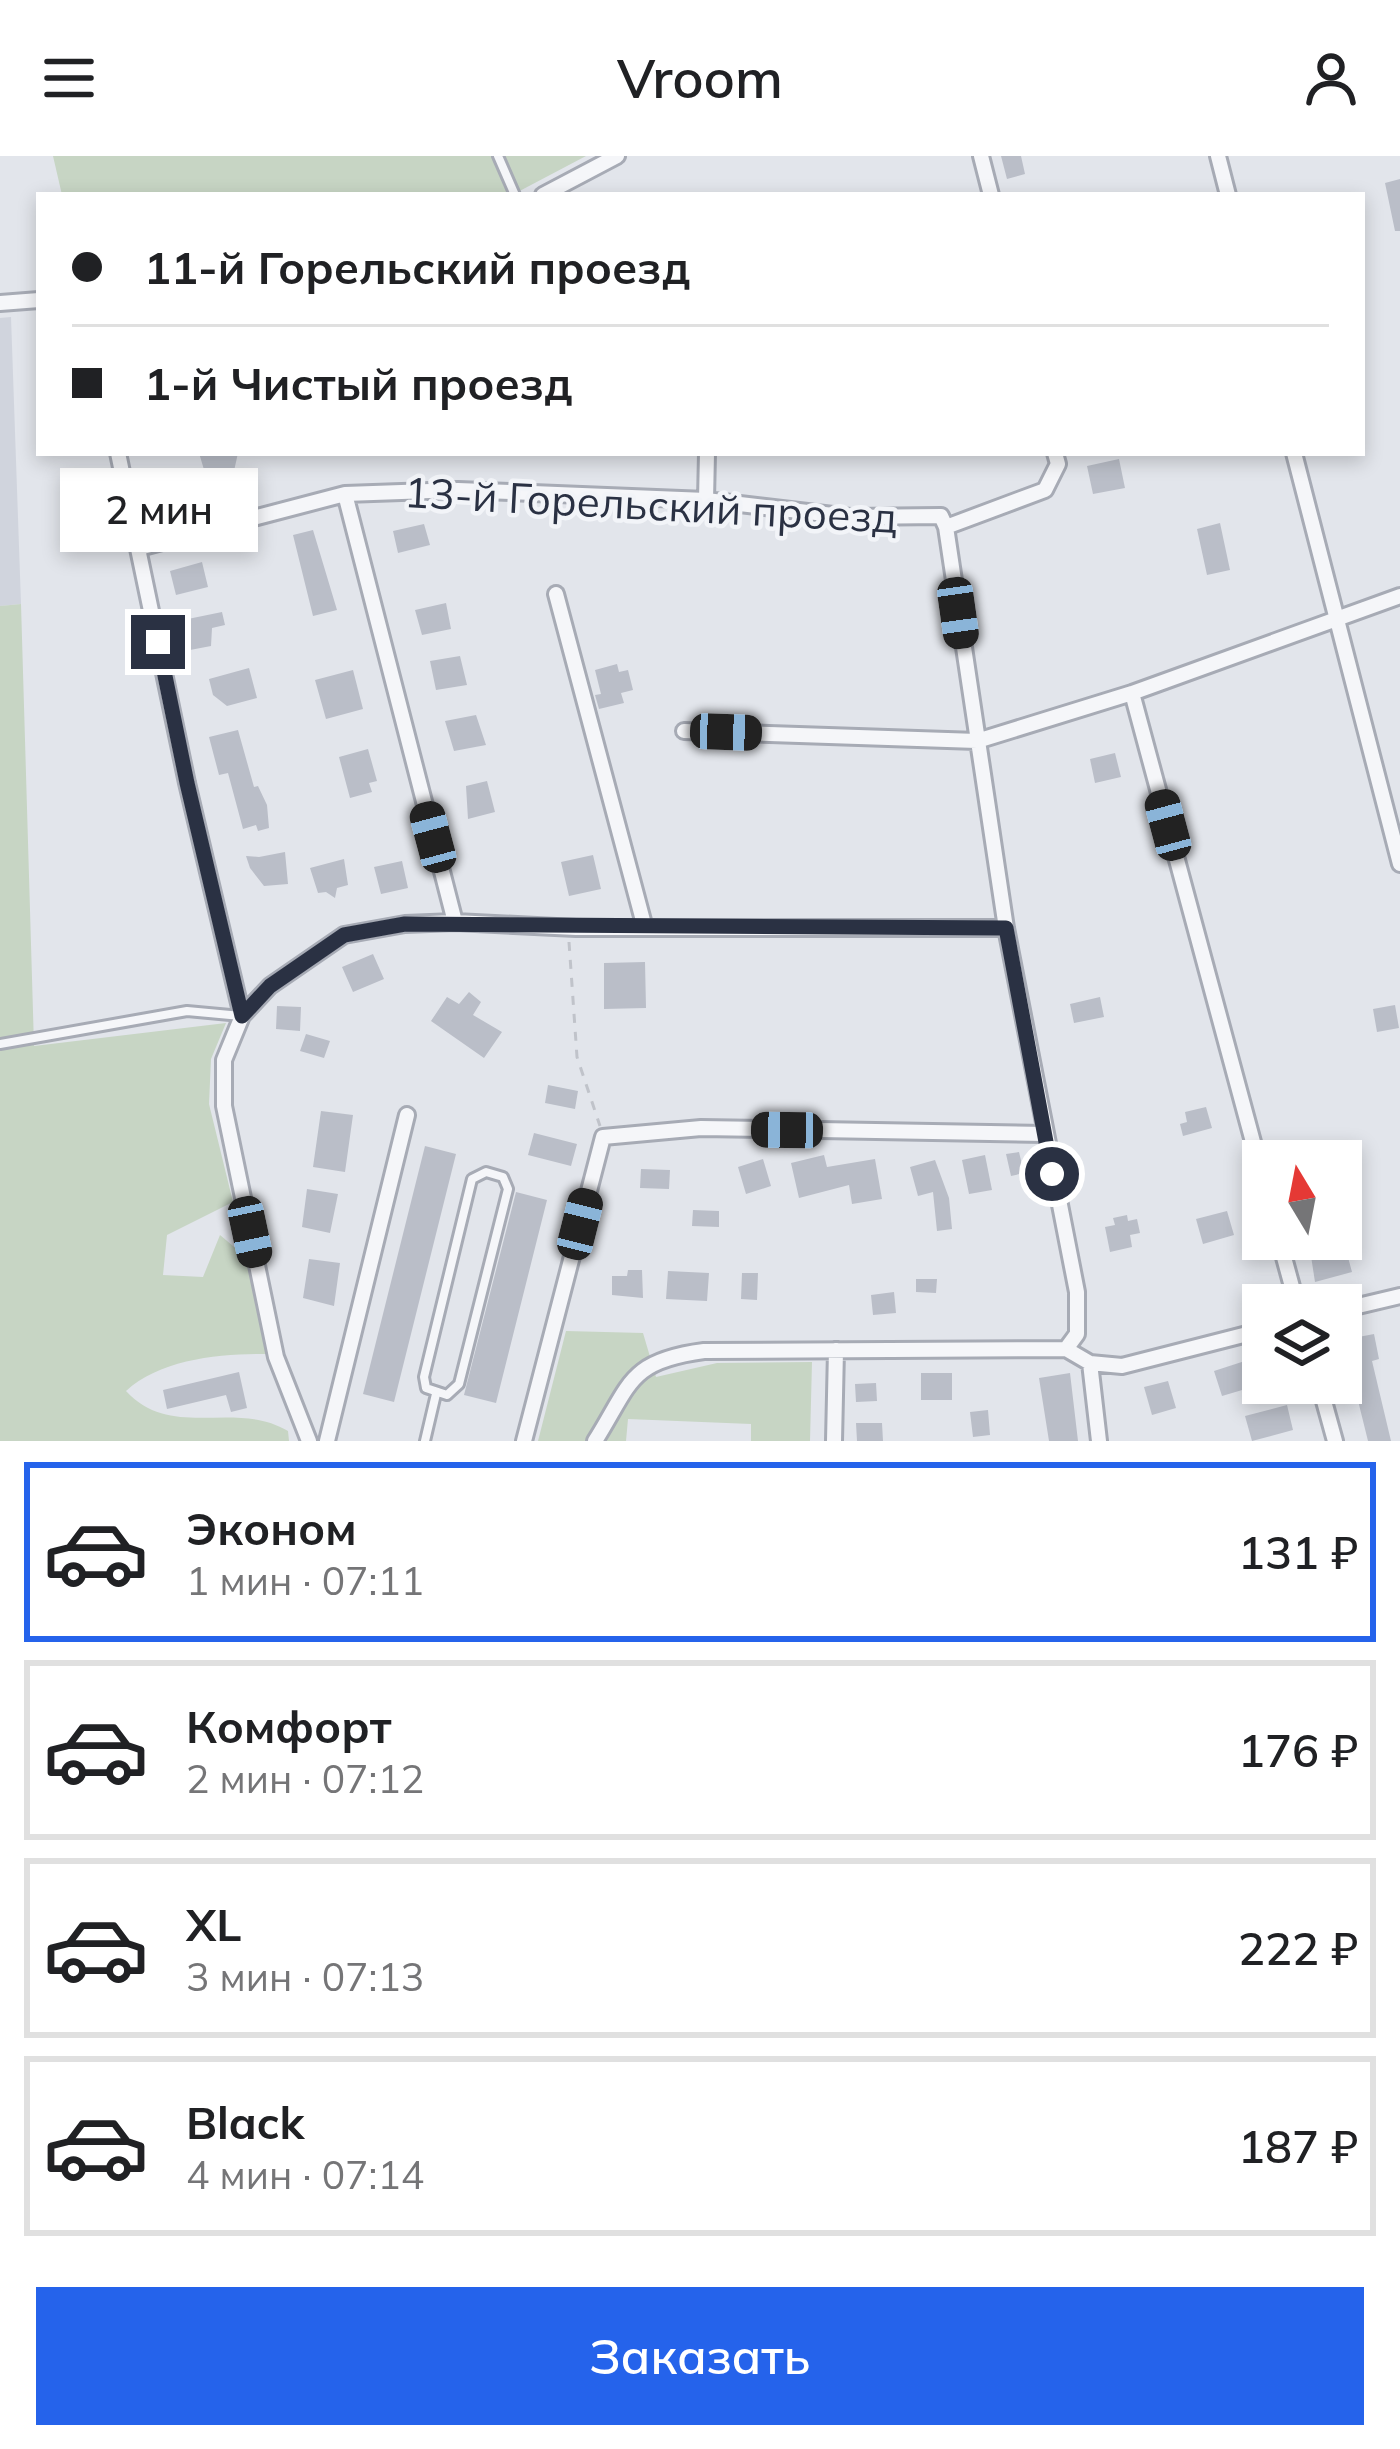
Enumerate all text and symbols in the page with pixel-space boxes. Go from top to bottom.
text: Vroom [617,44,783,112]
icon: menu [36,45,102,111]
icon: person [1298,45,1364,111]
text: 11-й Горельский проезд [144,239,690,295]
text: 1-й Чистый проезд [144,355,573,411]
street label: 13-й Горельский проезд [403,465,899,544]
callout: 2 мин [59,468,257,552]
text: 2 мин [105,485,213,534]
car [935,575,981,651]
route end [131,615,185,669]
car [689,713,763,751]
car [1141,786,1195,864]
car [406,798,460,876]
car [751,1111,823,1149]
north arrow [1242,1140,1362,1260]
map controls [1242,1140,1362,1404]
route start [1025,1147,1079,1201]
car [554,1185,606,1263]
car [225,1193,275,1271]
button: layers [1242,1284,1362,1404]
icon: car [42,1498,150,1606]
text: Эконом [186,1500,357,1556]
text: 131 ₽ [1238,1524,1358,1580]
text: 1 мин · 07:11 [186,1556,424,1605]
icon: car [42,1696,150,1804]
text: Комфорт [186,1698,392,1754]
text: 176 ₽ [1238,1722,1358,1778]
text: 2 мин · 07:12 [186,1754,424,1803]
icon: car [42,1894,150,2002]
text: XL [186,1896,241,1952]
text: 222 ₽ [1238,1920,1358,1976]
text: 3 мин · 07:13 [186,1952,424,2001]
icon: car [42,2092,150,2200]
text: Black [186,2094,304,2150]
text: 187 ₽ [1238,2118,1358,2174]
text: 4 мин · 07:14 [186,2150,424,2199]
button: Заказать [36,2287,1364,2425]

